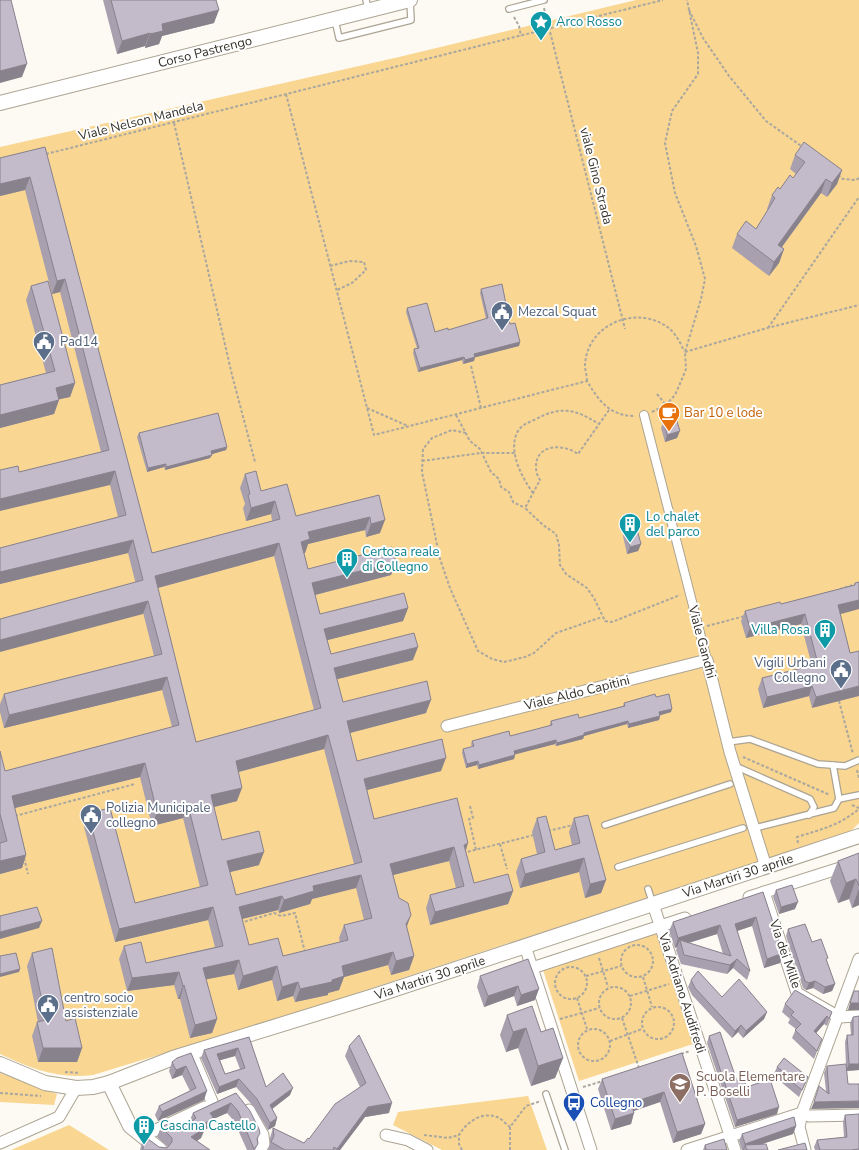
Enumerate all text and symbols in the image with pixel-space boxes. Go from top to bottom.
place icon: Arco Rosso [528,9,554,42]
place label: Arco Rosso [556,13,622,31]
street label: Corso Pastrengo [156,32,254,72]
street label: Viale Nelson Mandela [76,97,205,145]
street label: viale Gino Strada [575,126,617,226]
public building icon: Mezcal Squat [489,299,515,332]
place label: Mezcal Squat [518,303,597,321]
public building icon: Pad14 [31,329,57,362]
place label: Pad14 [60,333,98,351]
cafe icon: Bar 10 e lode [656,400,682,433]
place label: Bar 10 e lode [684,404,762,422]
place label: Lo chalet del parco [646,508,700,541]
building icon: Lo chalet del parco [617,511,643,544]
place label: Certosa reale di Collegno [362,543,440,576]
building icon: Certosa reale di Collegno [334,546,360,579]
street label: Viale Gandhi [683,603,720,680]
building icon: Villa Rosa [812,617,838,650]
place label: Villa Rosa [750,621,810,639]
place label: Vigili Urbani Collegno [753,654,826,687]
public building icon: Vigili Urbani Collegno [828,657,854,690]
street label: Viale Aldo Capitini [521,671,632,715]
place label: Polizia Municipale collegno [106,799,210,832]
public building icon: Polizia Municipale collegno [78,802,104,835]
street label: Via Martiri 30 aprile [679,850,796,903]
street label: Via dei Mille [764,916,805,991]
street label: Via Adriano Audifredi [654,930,710,1055]
street label: Via Martiri 30 aprile [371,952,488,1005]
place label: centro socio assistenziale [64,989,138,1022]
public building icon: centro socio assistenziale [35,992,61,1025]
place label: Scuola Elementare P. Boselli [696,1068,805,1101]
school or university icon: Scuola Elementare P. Boselli [667,1071,693,1104]
bus stop icon: Collegno [561,1090,587,1123]
place label: Collegno [590,1094,642,1112]
building icon: Cascina Castello [131,1113,157,1146]
place label: Cascina Castello [160,1117,256,1135]

